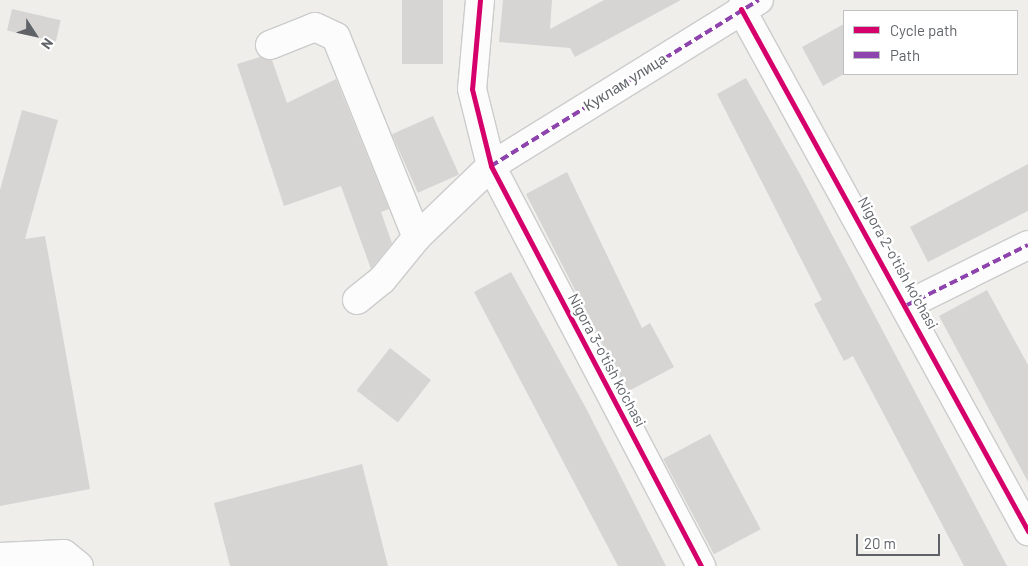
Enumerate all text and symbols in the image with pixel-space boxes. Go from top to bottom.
north arrow [10,10,60,60]
legend [843,10,1018,75]
text: Cycle path [890,21,957,39]
text: N [38,35,57,53]
text: Path [890,46,920,64]
street label: Куклам улица [580,49,670,115]
street label: Nigora 2-o'tish ko'chasi [854,194,942,332]
street label: Nigora 3-o'tish ko'chasi [564,290,650,430]
scale bar [858,524,942,556]
text: 20 m [864,534,896,552]

